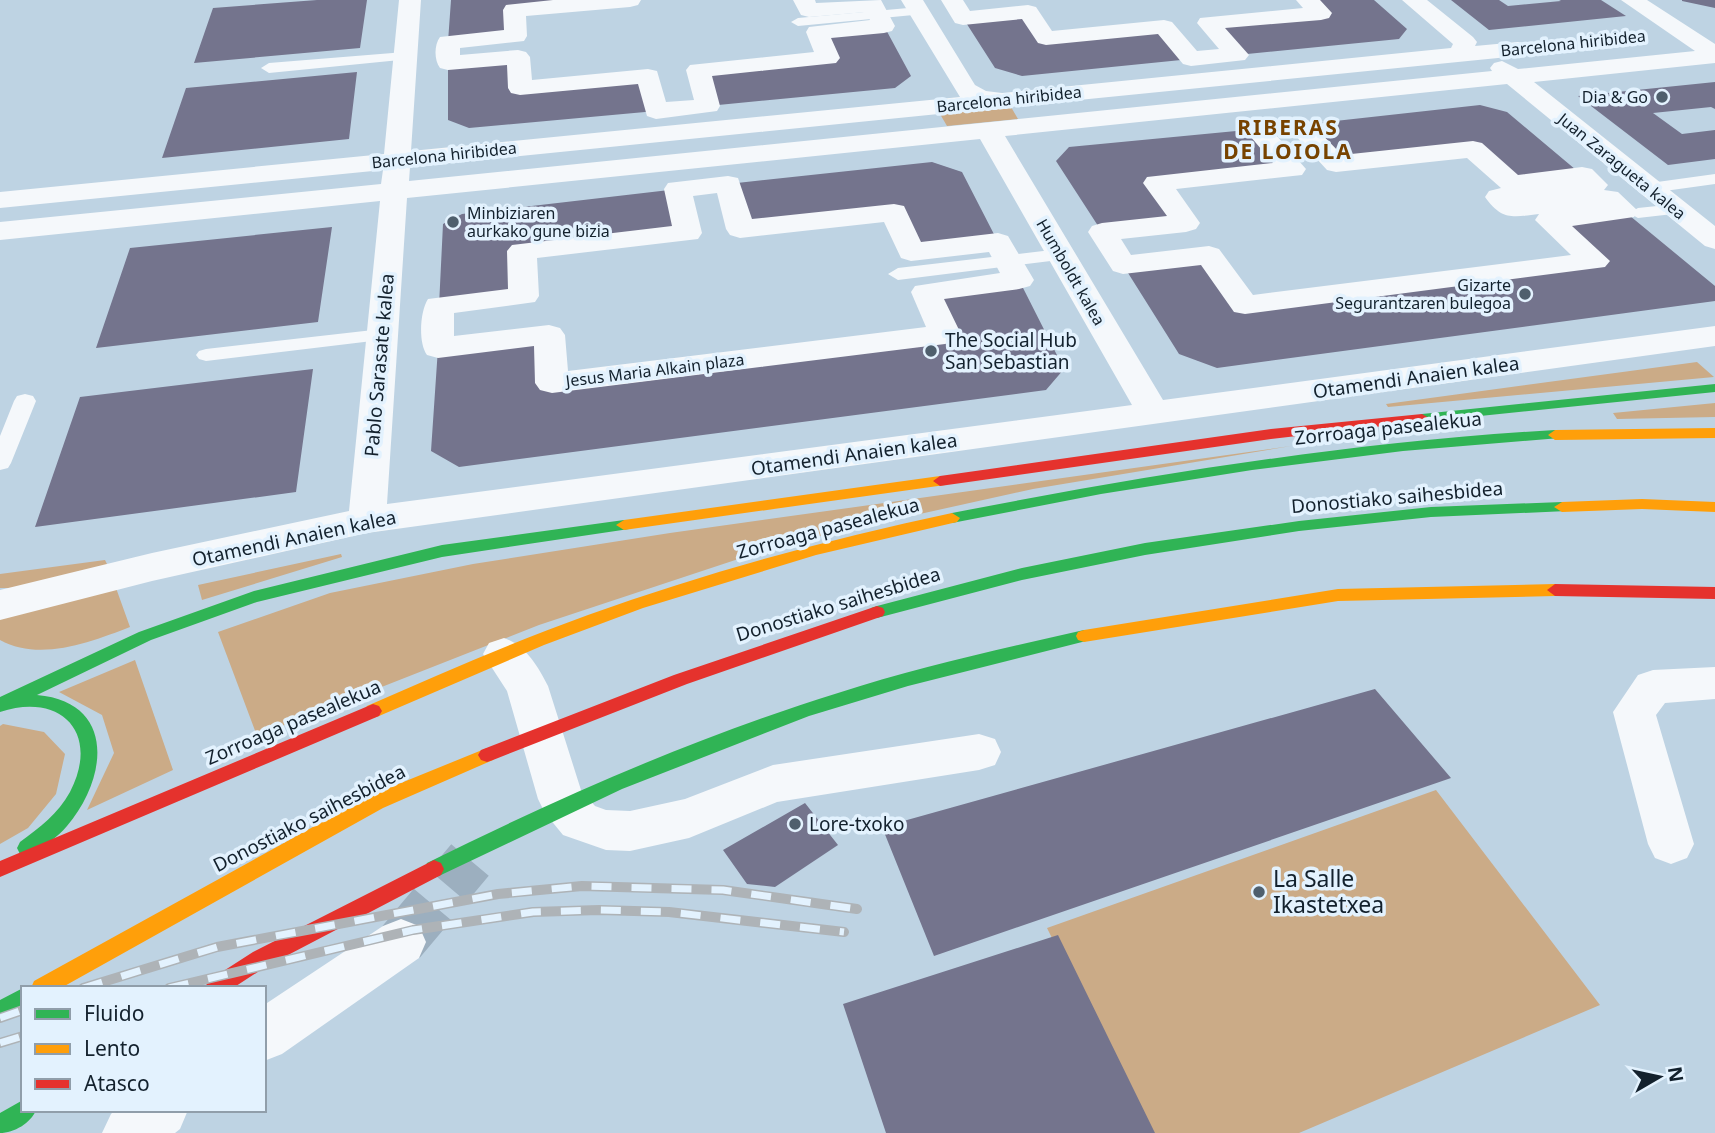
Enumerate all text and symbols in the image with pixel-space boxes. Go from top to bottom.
street label: Barcelona hiribidea [1499,24,1647,62]
street label: Barcelona hiribidea [935,80,1083,118]
place label: Dia & Go [1582,86,1648,108]
marker: Dia & Go [1654,89,1670,105]
street label: Juan Zaragueta kalea [1552,106,1690,224]
district label: RIBERAS DE LOIOLA [1223,113,1353,165]
street label: Barcelona hiribidea [370,136,518,174]
place label: Minbiziaren aurkako gune bizia [467,202,610,242]
marker: Minbiziaren aurkako gune bizia [445,214,461,230]
street label: Humboldt kalea [1032,215,1110,329]
street label: Pablo Sarasate kalea [358,272,400,458]
place label: Gizarte Segurantzaren bulegoa [1335,274,1511,314]
marker: Gizarte Segurantzaren bulegoa [1517,286,1533,302]
place label: The Social Hub San Sebastian [945,327,1077,375]
marker: The Social Hub San Sebastian [923,343,939,359]
street label: Jesus Maria Alkain plaza [563,348,745,392]
street label: Otamendi Anaien kalea [1311,350,1521,404]
street label: Zorroaga pasealekua [1293,405,1483,451]
street label: Otamendi Anaien kalea [749,427,959,481]
street label: Donostiako saihesbidea [1290,475,1504,519]
street label: Zorroaga pasealekua [734,491,922,565]
street label: Otamendi Anaien kalea [190,504,398,572]
street label: Donostiako saihesbidea [733,560,943,648]
street label: Zorroaga pasealekua [201,673,385,771]
street label: Donostiako saihesbidea [208,758,410,878]
place label: Lore-txoko [809,811,904,837]
marker: Lore-txoko [787,816,803,832]
place label: La Salle Ikastetxea [1273,862,1384,920]
marker: La Salle Ikastetxea [1251,884,1267,900]
legend [21,986,266,1112]
text: Fluido [84,999,144,1027]
text: Lento [84,1034,140,1062]
north arrow [1624,1042,1694,1112]
text: N [1662,1065,1690,1084]
text: Atasco [84,1069,150,1097]

